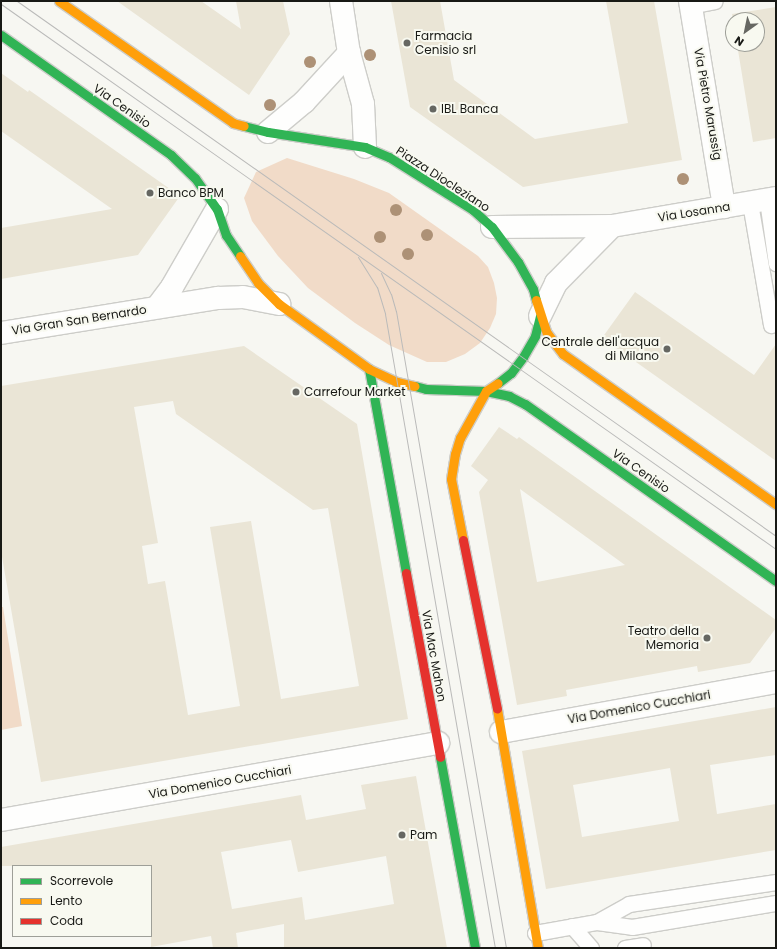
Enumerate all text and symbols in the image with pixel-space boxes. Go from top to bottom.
north arrow [725,12,765,52]
place label: Farmacia Cenisio srl [415,29,476,57]
text: N [731,32,747,50]
marker: Farmacia Cenisio srl [402,38,412,48]
street label: Via Pietro Marussig [691,47,725,161]
street label: Via Cenisio [91,81,153,131]
place label: IBL Banca [441,102,498,116]
marker: IBL Banca [428,104,438,114]
street label: Piazza Diocleziano [393,143,493,215]
place label: Banco BPM [158,186,224,200]
marker: Banco BPM [145,188,155,198]
street label: Via Losanna [657,199,731,225]
street label: Via Gran San Bernardo [10,302,148,338]
place label: Centrale dell'acqua di Milano [541,335,659,363]
marker: Centrale dell'acqua di Milano [662,344,672,354]
place label: Carrefour Market [304,385,406,399]
marker: Carrefour Market [291,387,301,397]
street label: Via Cenisio [610,446,672,496]
street label: Via Mac Mahon [419,609,449,703]
place label: Teatro della Memoria [628,624,699,652]
marker: Teatro della Memoria [702,633,712,643]
street label: Via Domenico Cucchiari [566,687,712,727]
street label: Via Domenico Cucchiari [147,762,293,802]
place label: Pam [410,828,437,842]
marker: Pam [397,830,407,840]
legend [12,865,152,937]
text: Scorrevole [50,872,113,889]
text: Lento [50,892,82,909]
text: Coda [50,912,83,929]

